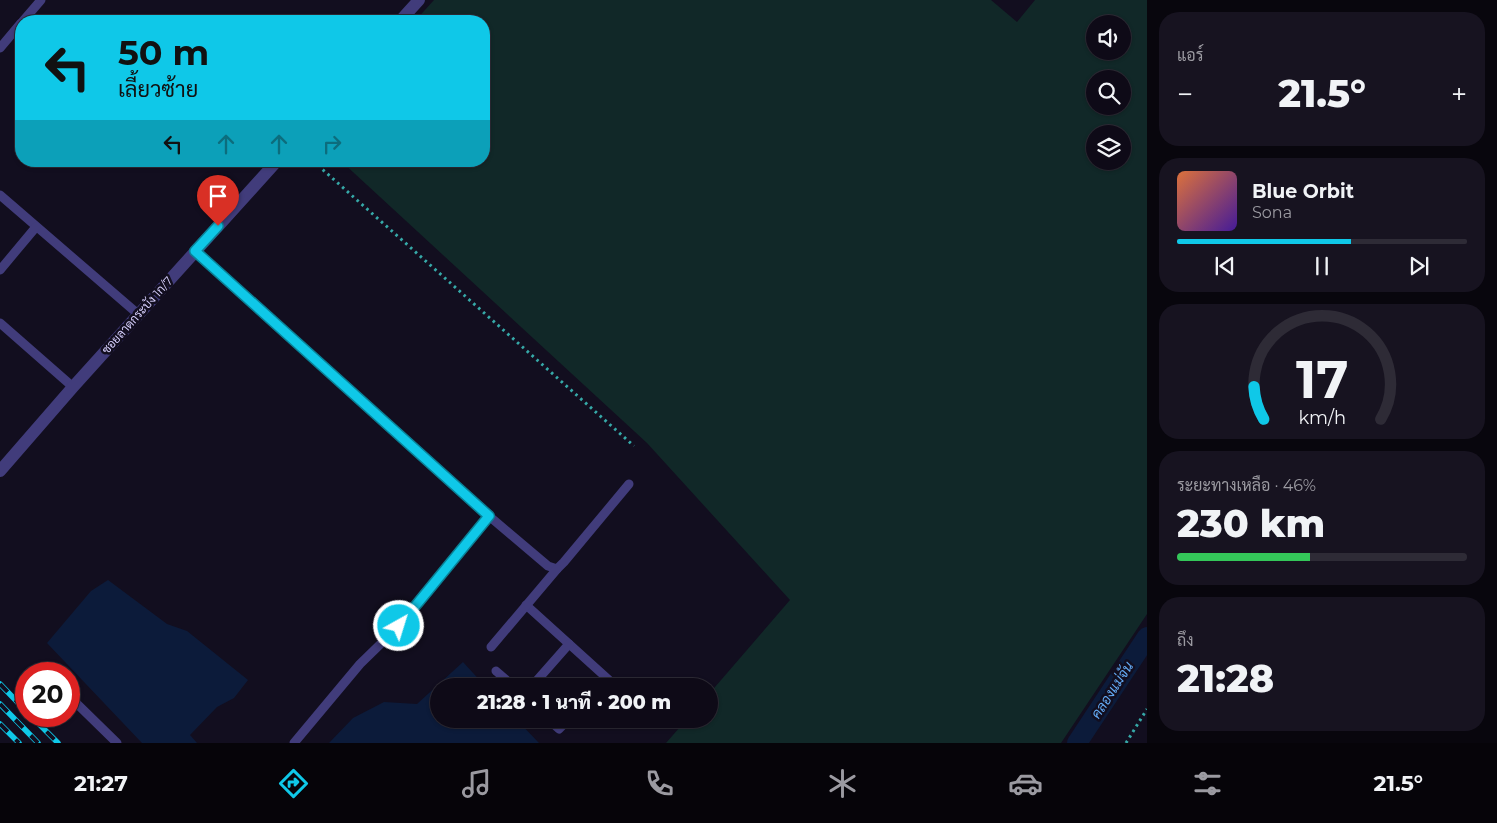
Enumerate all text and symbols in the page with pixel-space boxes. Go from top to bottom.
map controls [1086,15,1131,170]
button: sound [1086,15,1131,60]
text: 50 m [118,31,209,74]
icon: left [35,35,100,100]
text: แอร์ [1177,46,1203,65]
button: search [1086,70,1131,115]
text: 21.5° [1278,70,1366,117]
text: เลี้ยวซ้าย [118,76,198,103]
text: − [1177,77,1193,111]
text: + [1451,77,1467,111]
button: layers [1086,125,1131,170]
icon: left [159,130,187,158]
icon: ahead [212,130,240,158]
icon: ahead [265,130,293,158]
icon: right [318,130,346,158]
pin [197,175,239,226]
text: Blue Orbit [1252,180,1354,203]
icon: arrive [204,182,232,210]
text: Sona [1252,203,1292,222]
icon: previous [1211,252,1239,280]
icon: pause [1308,252,1336,280]
icon: next [1405,252,1433,280]
street label: ซอยลาดกระบัง 1ก/7 [98,273,176,357]
text: 17 [1296,348,1348,411]
text: km/h [1298,407,1346,428]
text: ระยะทางเหลือ · 46% [1177,476,1316,495]
text: 230 km [1177,500,1325,547]
position arrow [372,599,424,651]
text: ถึง [1177,631,1194,650]
text: 21:28 [1177,655,1274,702]
water label: คลองแม่จัน [1087,658,1137,722]
speed limit sign: 20 [15,662,80,727]
text: 21:28 · 1 นาที · 200 m [477,691,671,714]
icon: directions [276,766,311,801]
icon: music [459,766,494,801]
icon: phone [642,766,677,801]
icon: climate [825,766,860,801]
icon: car [1008,766,1043,801]
icon: filters [1190,766,1225,801]
text: 21:27 [74,770,128,797]
text: 21.5° [1373,770,1423,797]

